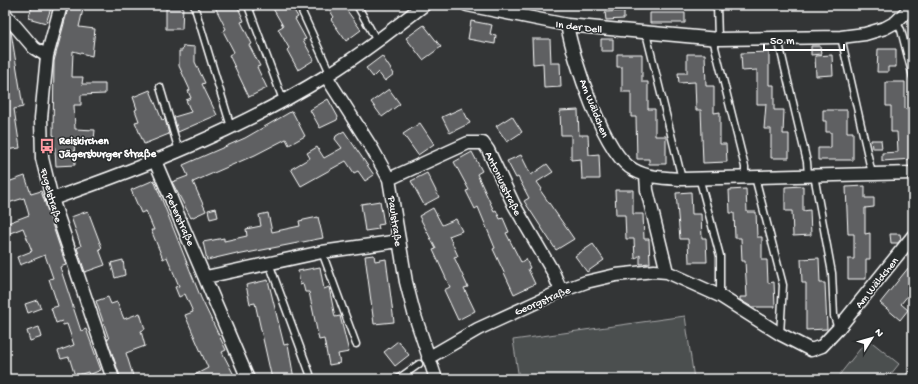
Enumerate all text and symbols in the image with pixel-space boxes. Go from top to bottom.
street label: In der Dell [555,19,603,37]
scale bar [764,26,844,52]
text: 50 m [770,35,795,49]
street label: Am Wäldchen [576,78,611,140]
place label: Reiskirchen Jägersburger Straße [58,136,157,162]
bus stop icon: Reiskirchen Jägersburger Straße [38,137,56,155]
street label: Antoniusstraße [482,150,523,218]
street label: Fugelstraße [36,166,64,224]
street label: Peterstraße [162,191,196,248]
street label: Paulstraße [384,194,404,248]
street label: Am Wäldchen [853,255,902,311]
street label: Georgstraße [513,285,573,319]
north arrow [852,318,892,358]
text: N [871,327,885,340]

